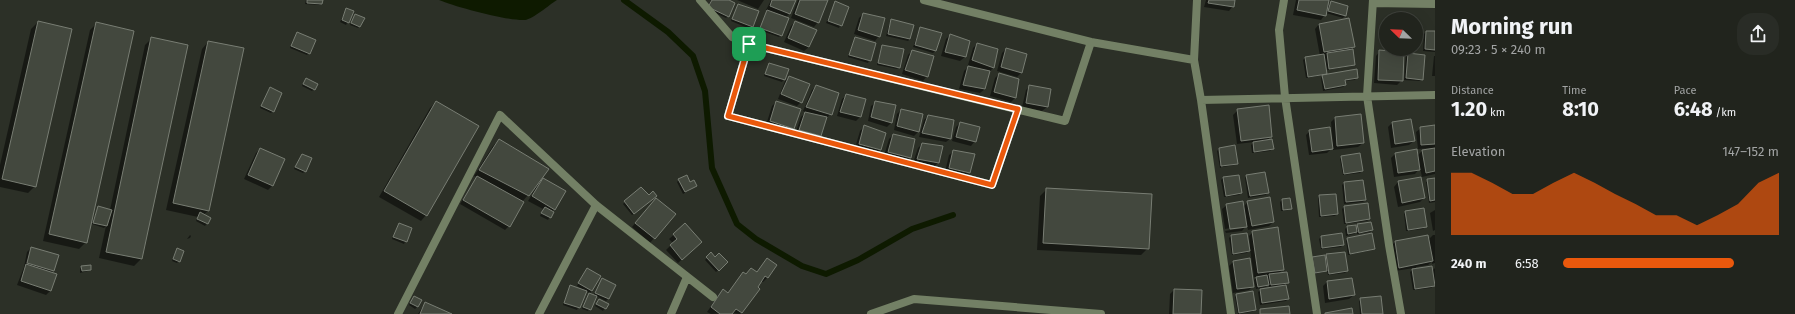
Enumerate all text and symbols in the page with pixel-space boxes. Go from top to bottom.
north arrow [1379,12,1423,56]
map controls [1379,12,1423,56]
text: Morning run [1451,13,1573,40]
button: share [1737,13,1779,55]
pin [732,27,766,61]
icon: arrive [738,33,760,55]
text: 09:23 · 5 × 240 m [1451,42,1546,57]
text: Distance [1451,84,1494,97]
text: Time [1562,84,1587,97]
text: Pace [1674,84,1696,97]
text: 1.20 [1451,97,1487,121]
text: 8:10 [1562,97,1599,121]
text: 6:48 [1674,97,1713,121]
text: km [1487,106,1505,119]
text: /km [1713,106,1736,119]
text: Elevation [1451,144,1505,159]
text: 147–152 m [1722,144,1779,159]
text: 240 m [1451,256,1486,271]
text: 6:58 [1515,256,1539,271]

